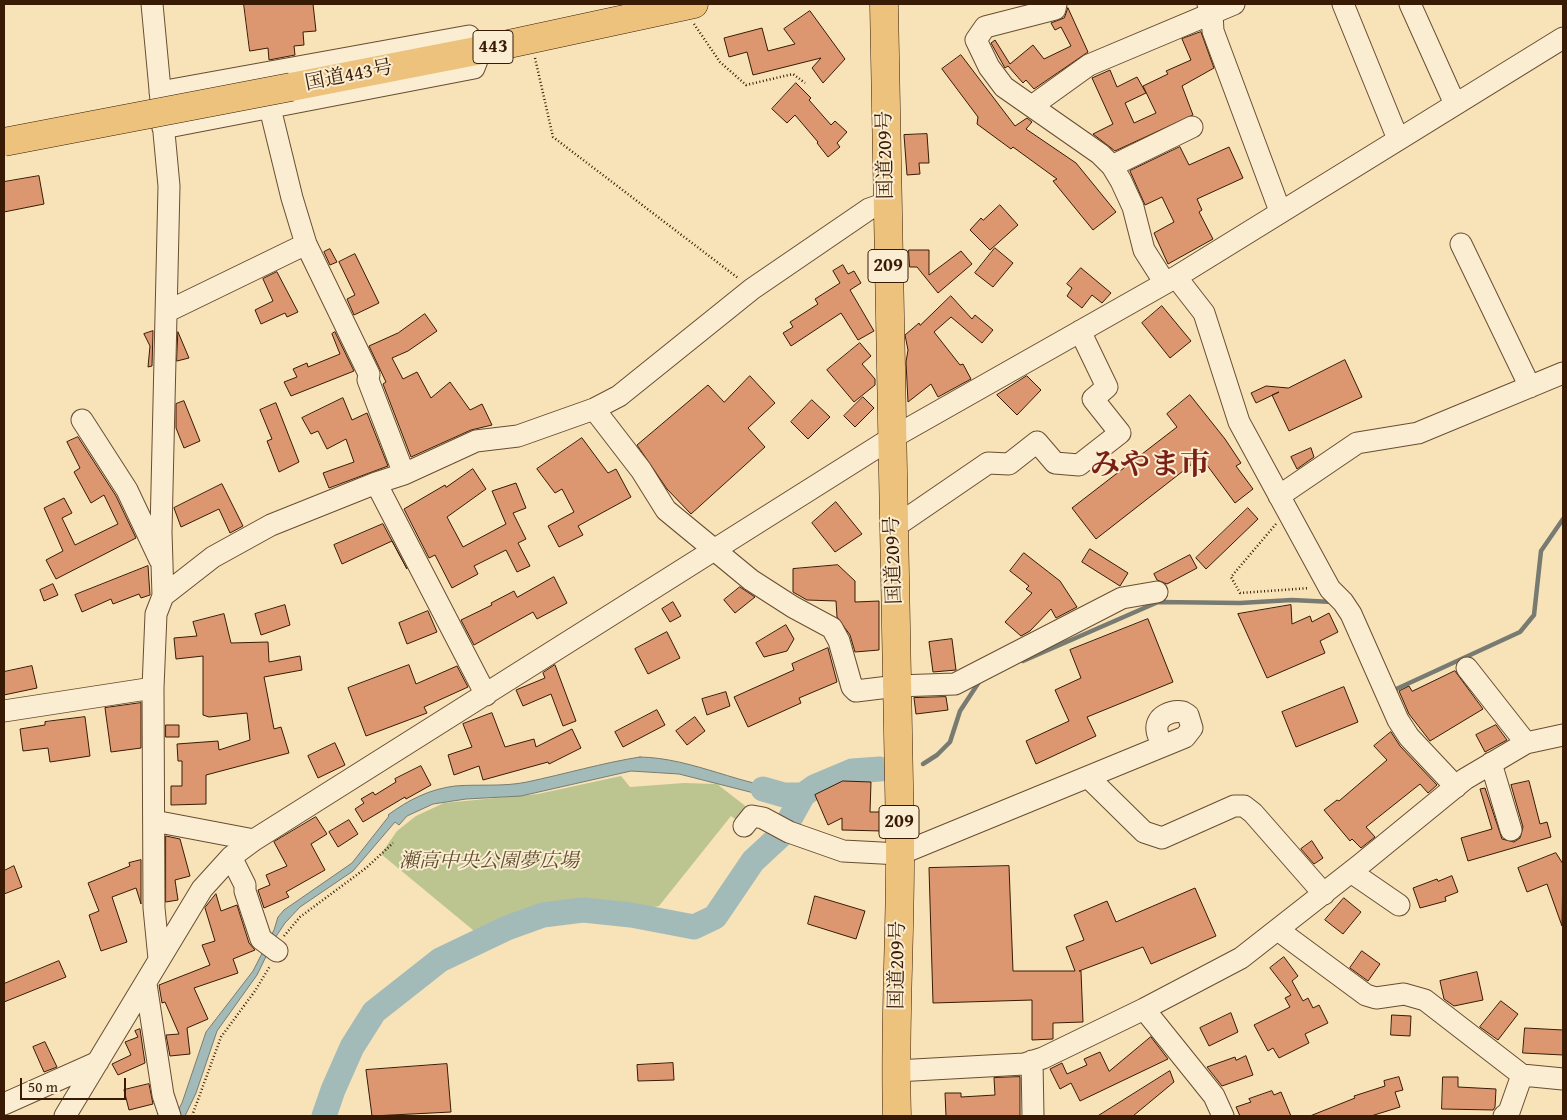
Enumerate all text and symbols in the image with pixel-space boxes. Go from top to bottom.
road number: 443 [473,31,513,64]
street label: 国道443号 [303,56,395,96]
street label: 国道209号 [873,110,899,200]
road number: 209 [868,250,908,282]
district label: みやま市 [1090,448,1210,484]
street label: 国道209号 [880,515,908,605]
road number: 209 [879,806,919,839]
park label: 瀬高中央公園夢広場 [399,850,579,874]
street label: 国道209号 [885,920,911,1010]
scale bar [22,1068,129,1100]
text: 50 m [28,1076,58,1097]

